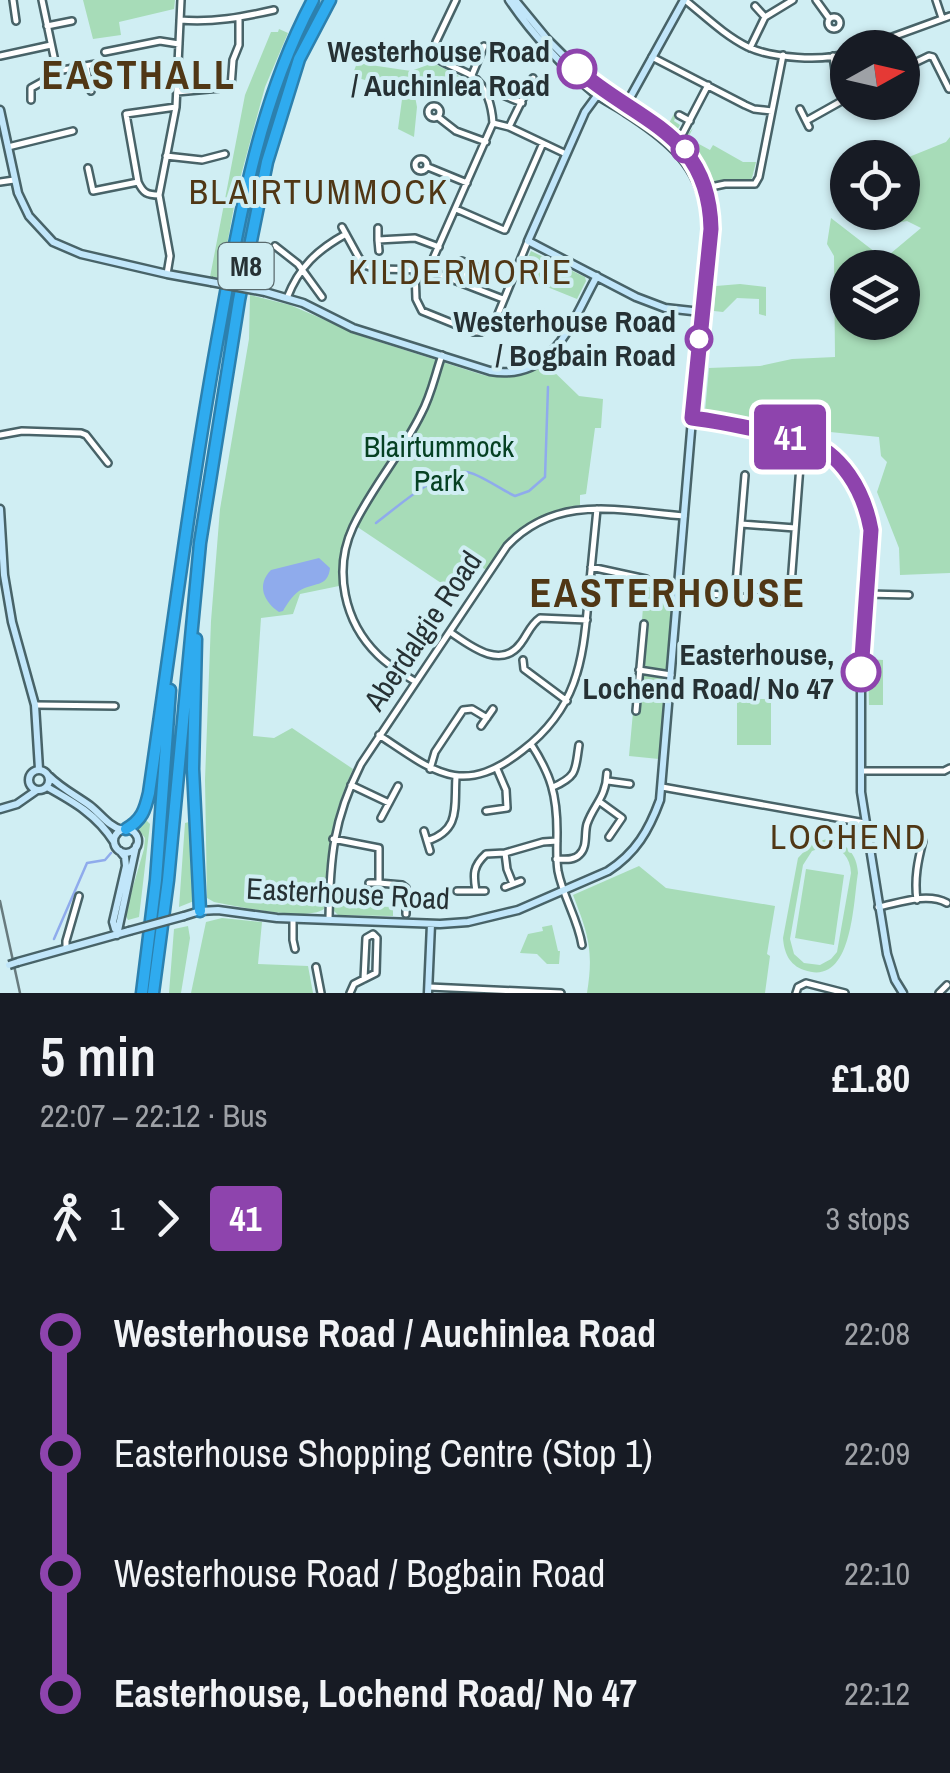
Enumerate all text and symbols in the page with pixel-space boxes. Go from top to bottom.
north arrow [830,30,920,120]
map controls [830,30,920,340]
place label: Westerhouse Road / Auchinlea Road [328,31,550,105]
district label: EASTHALL [42,48,236,101]
marker: Westerhouse Road / Auchinlea Road [558,50,596,88]
unlabelled marker [672,136,698,162]
button: locate [830,140,920,230]
district label: BLAIRTUMMOCK [189,168,449,215]
road number: M8 [218,243,274,289]
district label: KILDERMORIE [348,248,574,295]
button: layers [830,250,920,340]
place label: Westerhouse Road / Bogbain Road [454,301,676,375]
marker: Westerhouse Road / Bogbain Road [686,326,712,352]
line badge: 41 [745,404,835,470]
text: 41 [774,414,806,461]
park label: Blairtummock Park [364,426,515,500]
street label: Aberdalgie Road [353,543,490,719]
district label: EASTERHOUSE [529,566,807,619]
place label: Easterhouse, Lochend Road/ No 47 [582,634,834,708]
marker: Easterhouse, Lochend Road/ No 47 [842,653,880,691]
district label: LOCHEND [770,813,928,860]
street label: Easterhouse Road [245,868,451,918]
text: 5 min [40,1019,156,1093]
text: £1.80 [832,1053,910,1104]
text: 22:07 – 22:12 · Bus [40,1094,268,1137]
icon: walk [40,1191,95,1246]
icon: forward [140,1191,195,1246]
text: 41 [230,1195,262,1242]
text: 1 [110,1197,125,1240]
text: 3 stops [825,1197,910,1240]
text: Westerhouse Road / Auchinlea Road [114,1308,656,1359]
text: 22:08 [844,1312,910,1355]
text: Easterhouse Shopping Centre (Stop 1) [114,1428,653,1479]
text: 22:09 [844,1432,910,1475]
text: Westerhouse Road / Bogbain Road [114,1548,605,1599]
text: 22:10 [844,1552,910,1595]
text: Easterhouse, Lochend Road/ No 47 [114,1668,637,1719]
text: 22:12 [844,1672,910,1715]

